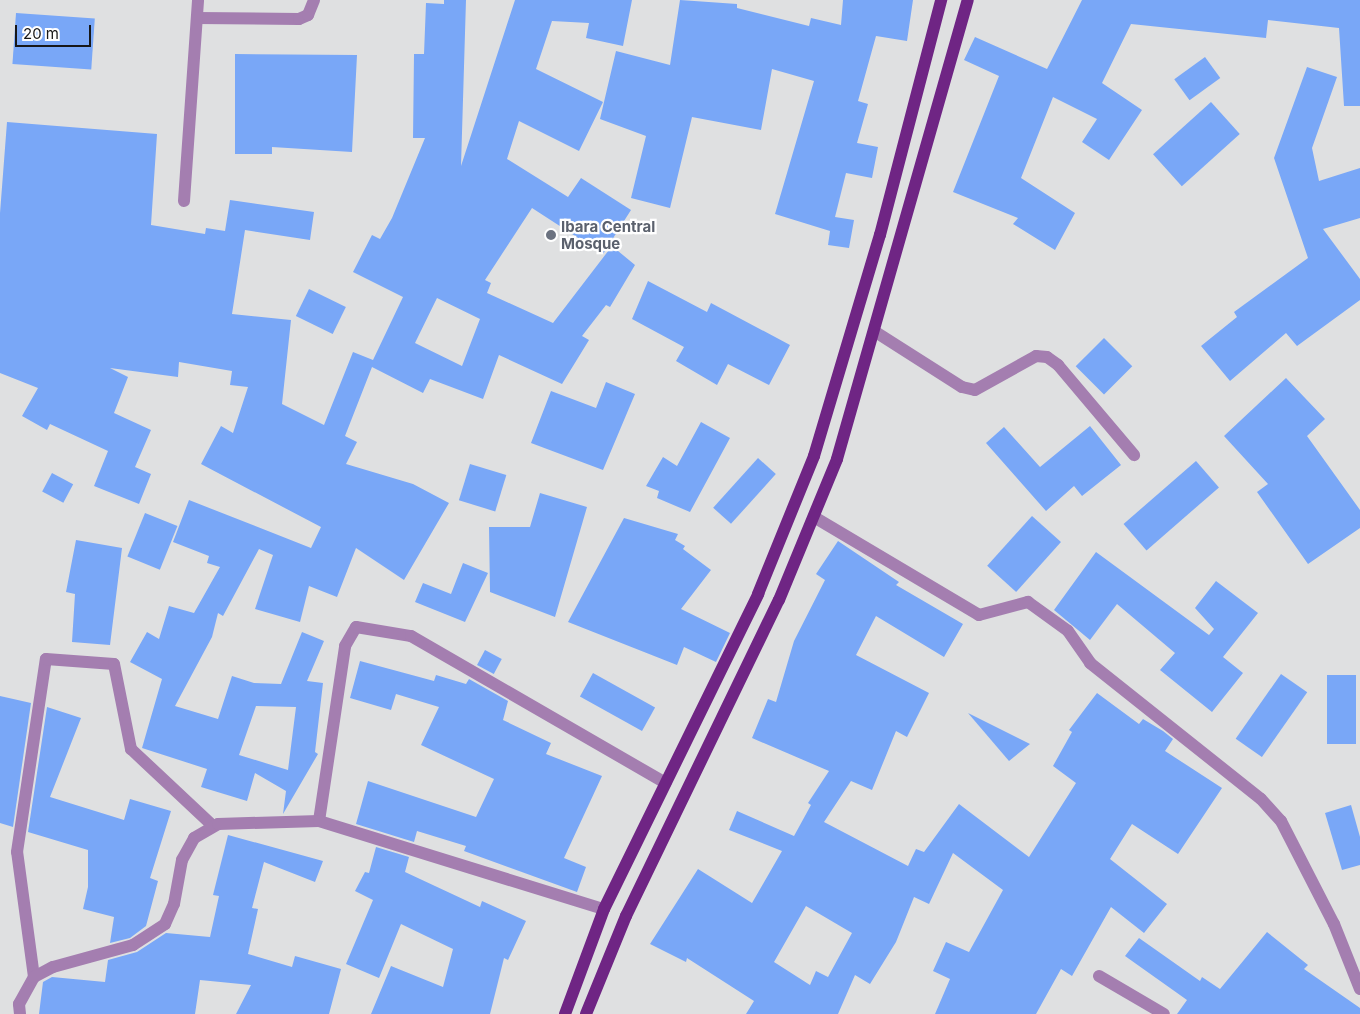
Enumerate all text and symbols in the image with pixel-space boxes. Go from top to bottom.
scale bar [18,15,94,47]
text: 20 m [23,24,59,43]
place label: Ibara Central Mosque [561,217,655,252]
marker: Ibara Central Mosque [545,229,557,241]

